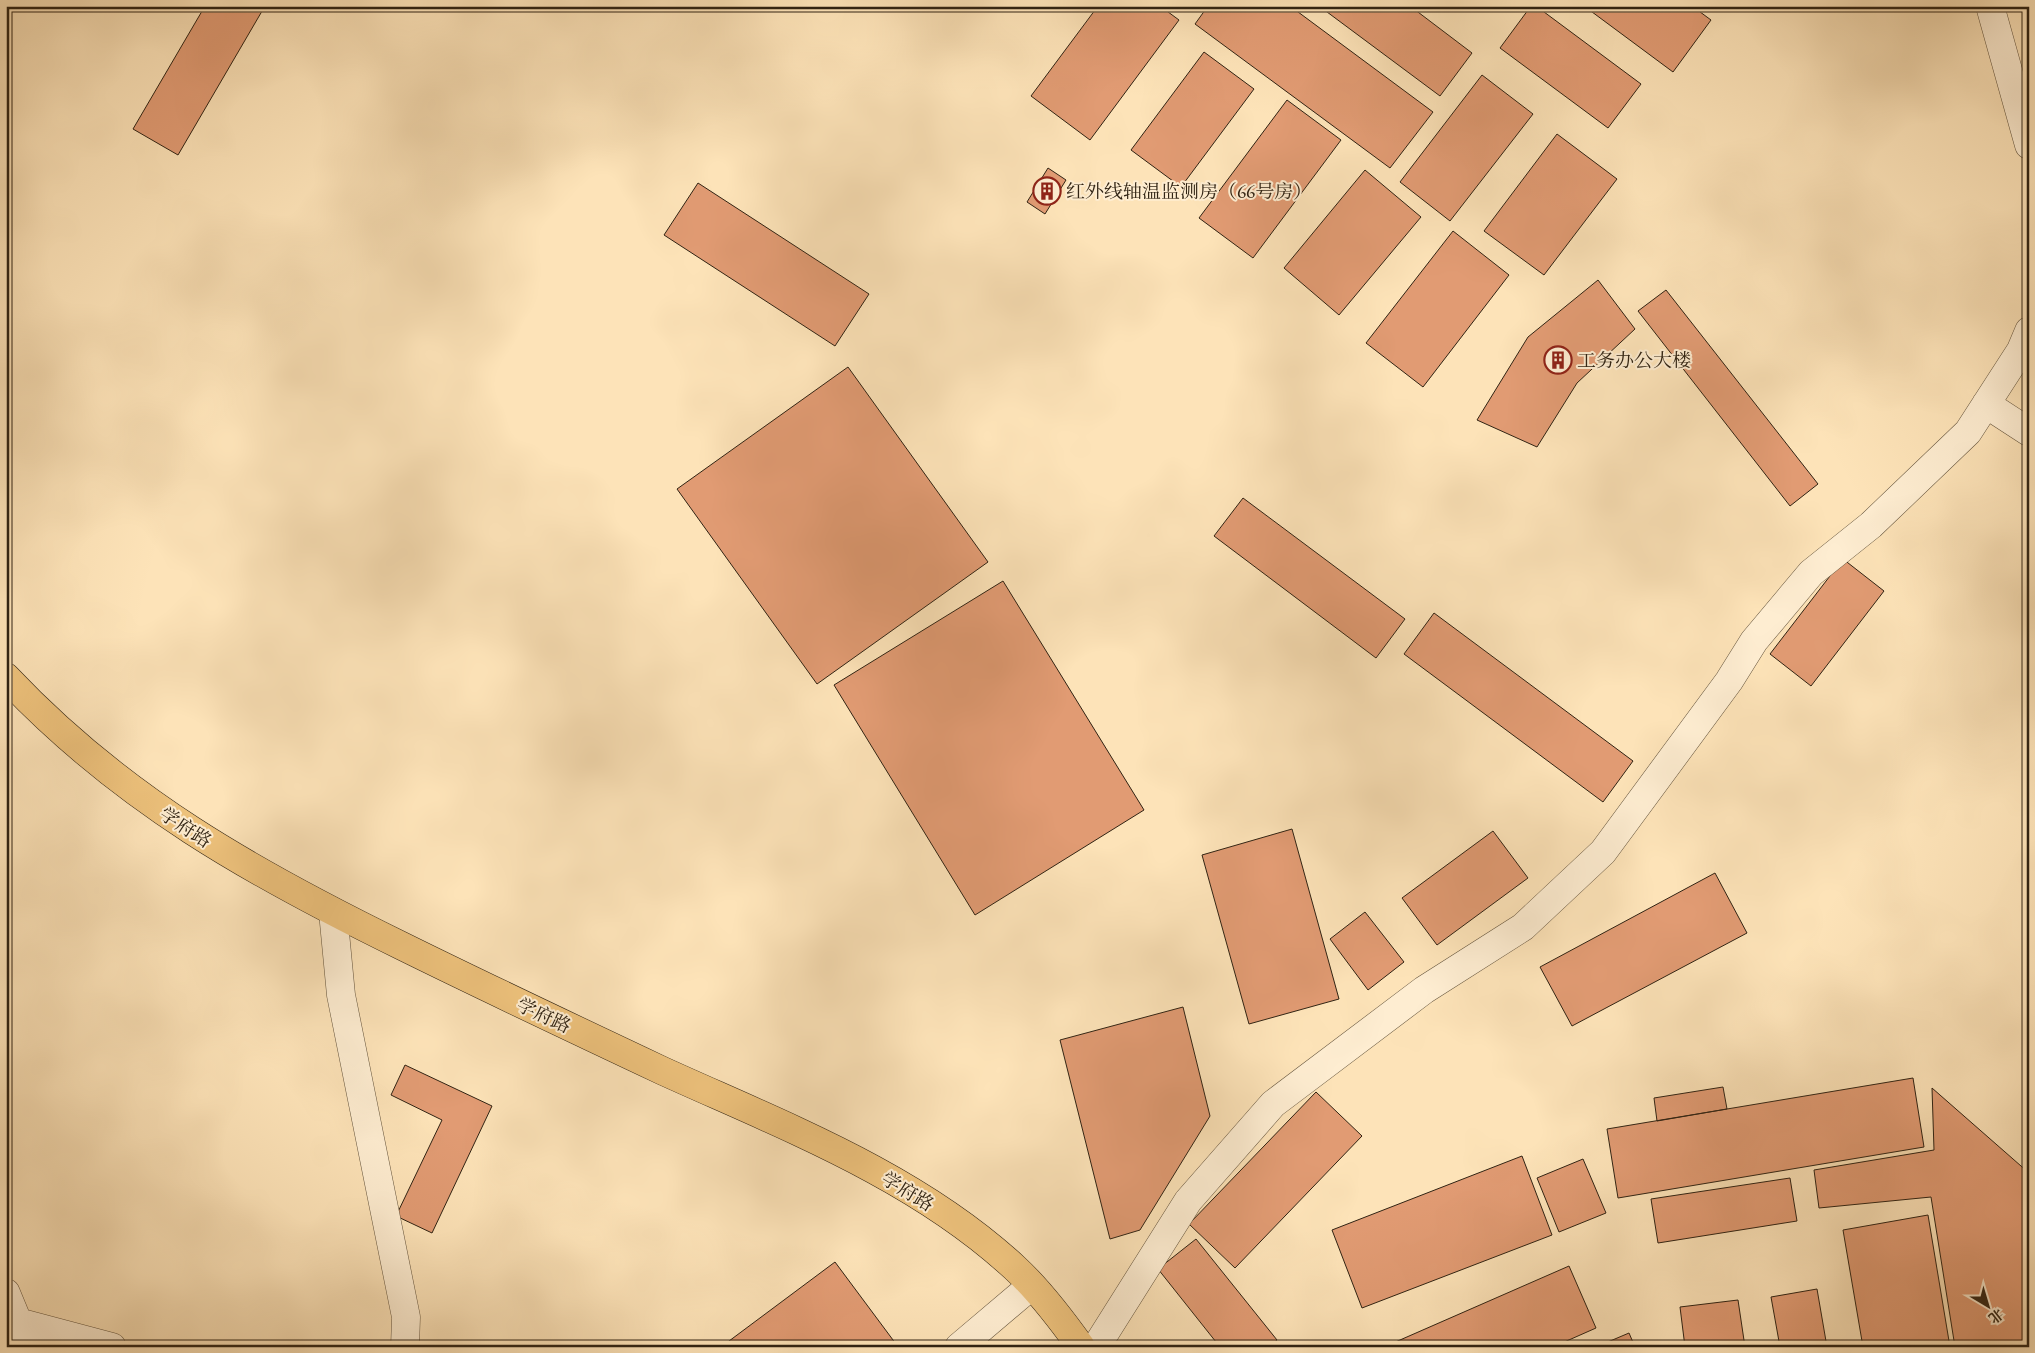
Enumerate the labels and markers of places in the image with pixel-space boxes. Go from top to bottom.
building icon: 红外线轴温监测房（66号房） [1032,176,1062,206]
place label: 红外线轴温监测房（66号房） [1066,179,1312,204]
building icon: 工务办公大楼 [1543,345,1573,375]
place label: 工务办公大楼 [1577,348,1691,373]

